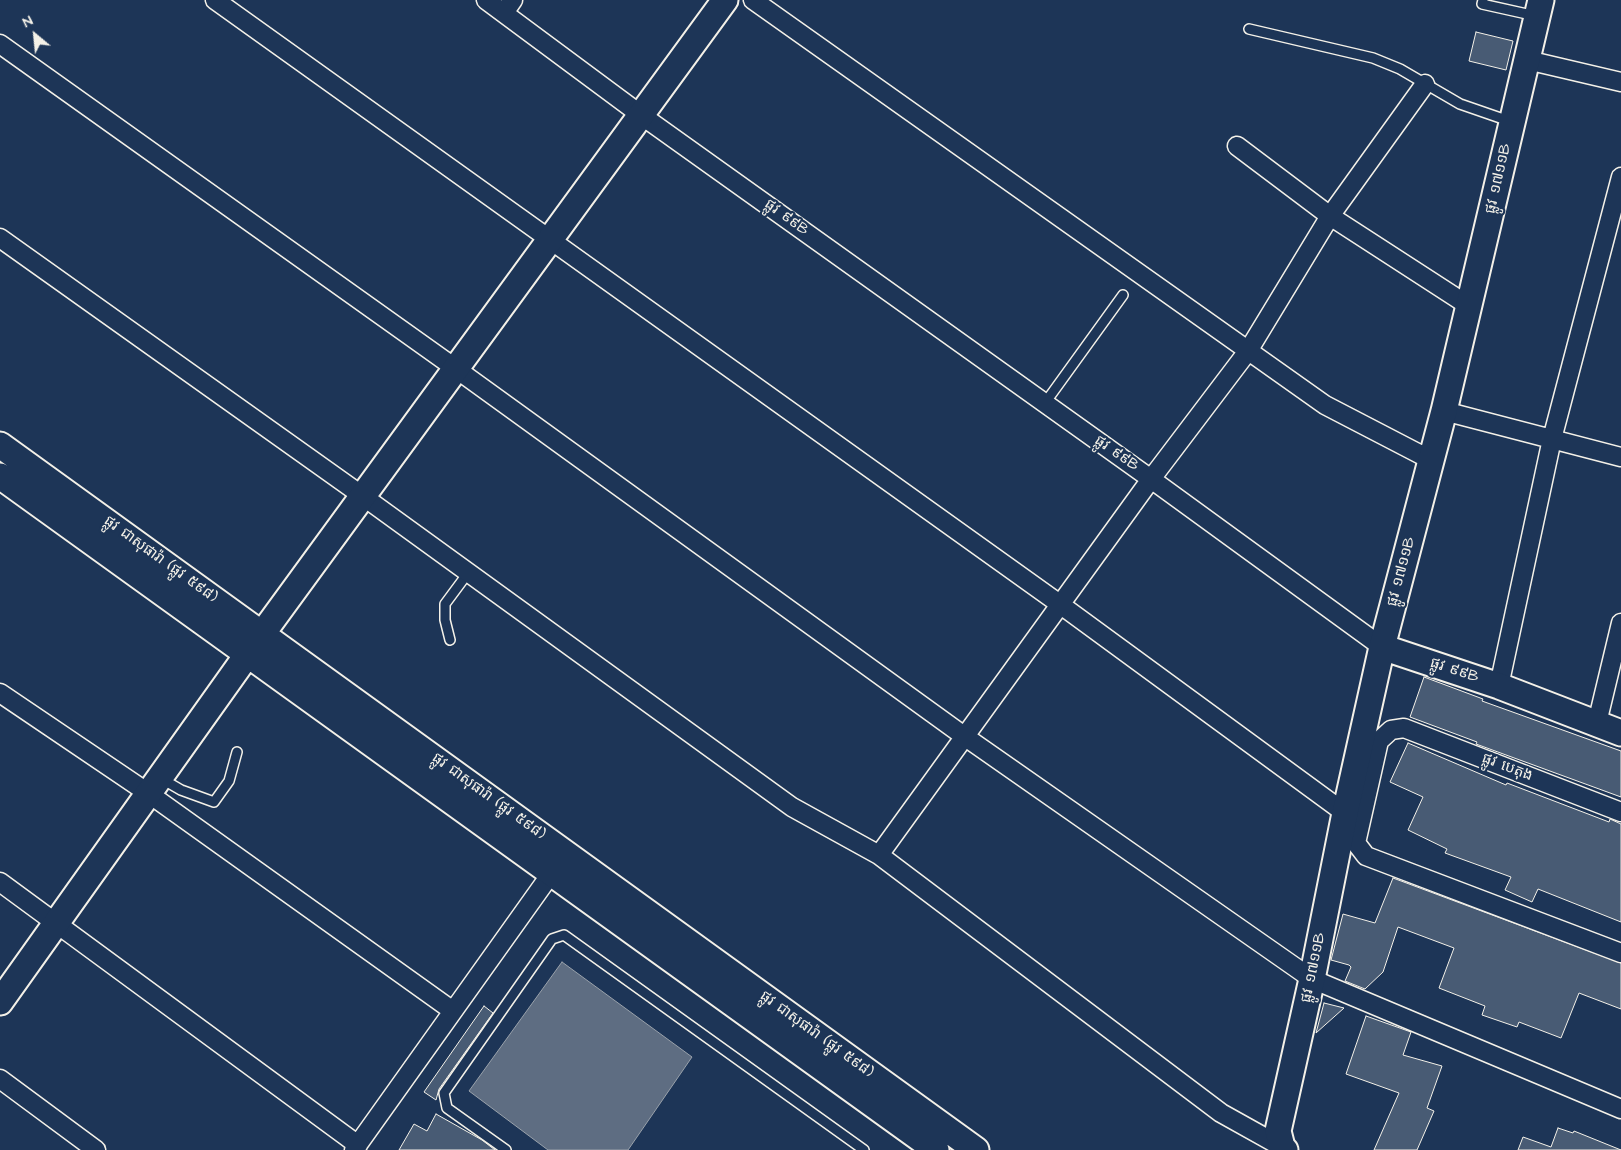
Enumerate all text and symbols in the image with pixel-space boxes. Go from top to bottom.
north arrow [10,10,60,60]
text: N [19,11,37,33]
street label: ផ្លូវ ១៧១១B [1482,142,1516,216]
street label: ផ្លូវ ៩៩B [760,196,812,240]
street label: ផ្លូវ ៩៩B [1090,432,1142,476]
street label: ផ្លូវ ជាសុផារ៉ា (ផ្លូវ ៥៩៨) [100,513,220,607]
street label: ផ្លូវ ១៧១១B [1384,535,1420,609]
street label: ផ្លូវ ៩៩B [1427,655,1481,687]
street label: ផ្លូវ ជាសុផារ៉ា (ផ្លូវ ៥៩៨) [428,750,548,844]
street label: ផ្លូវ បេតុង [1479,750,1535,786]
street label: ផ្លូវ ១៧១១B [1298,931,1330,1005]
street label: ផ្លូវ ជាសុផារ៉ា (ផ្លូវ ៥៩៨) [756,988,876,1082]

